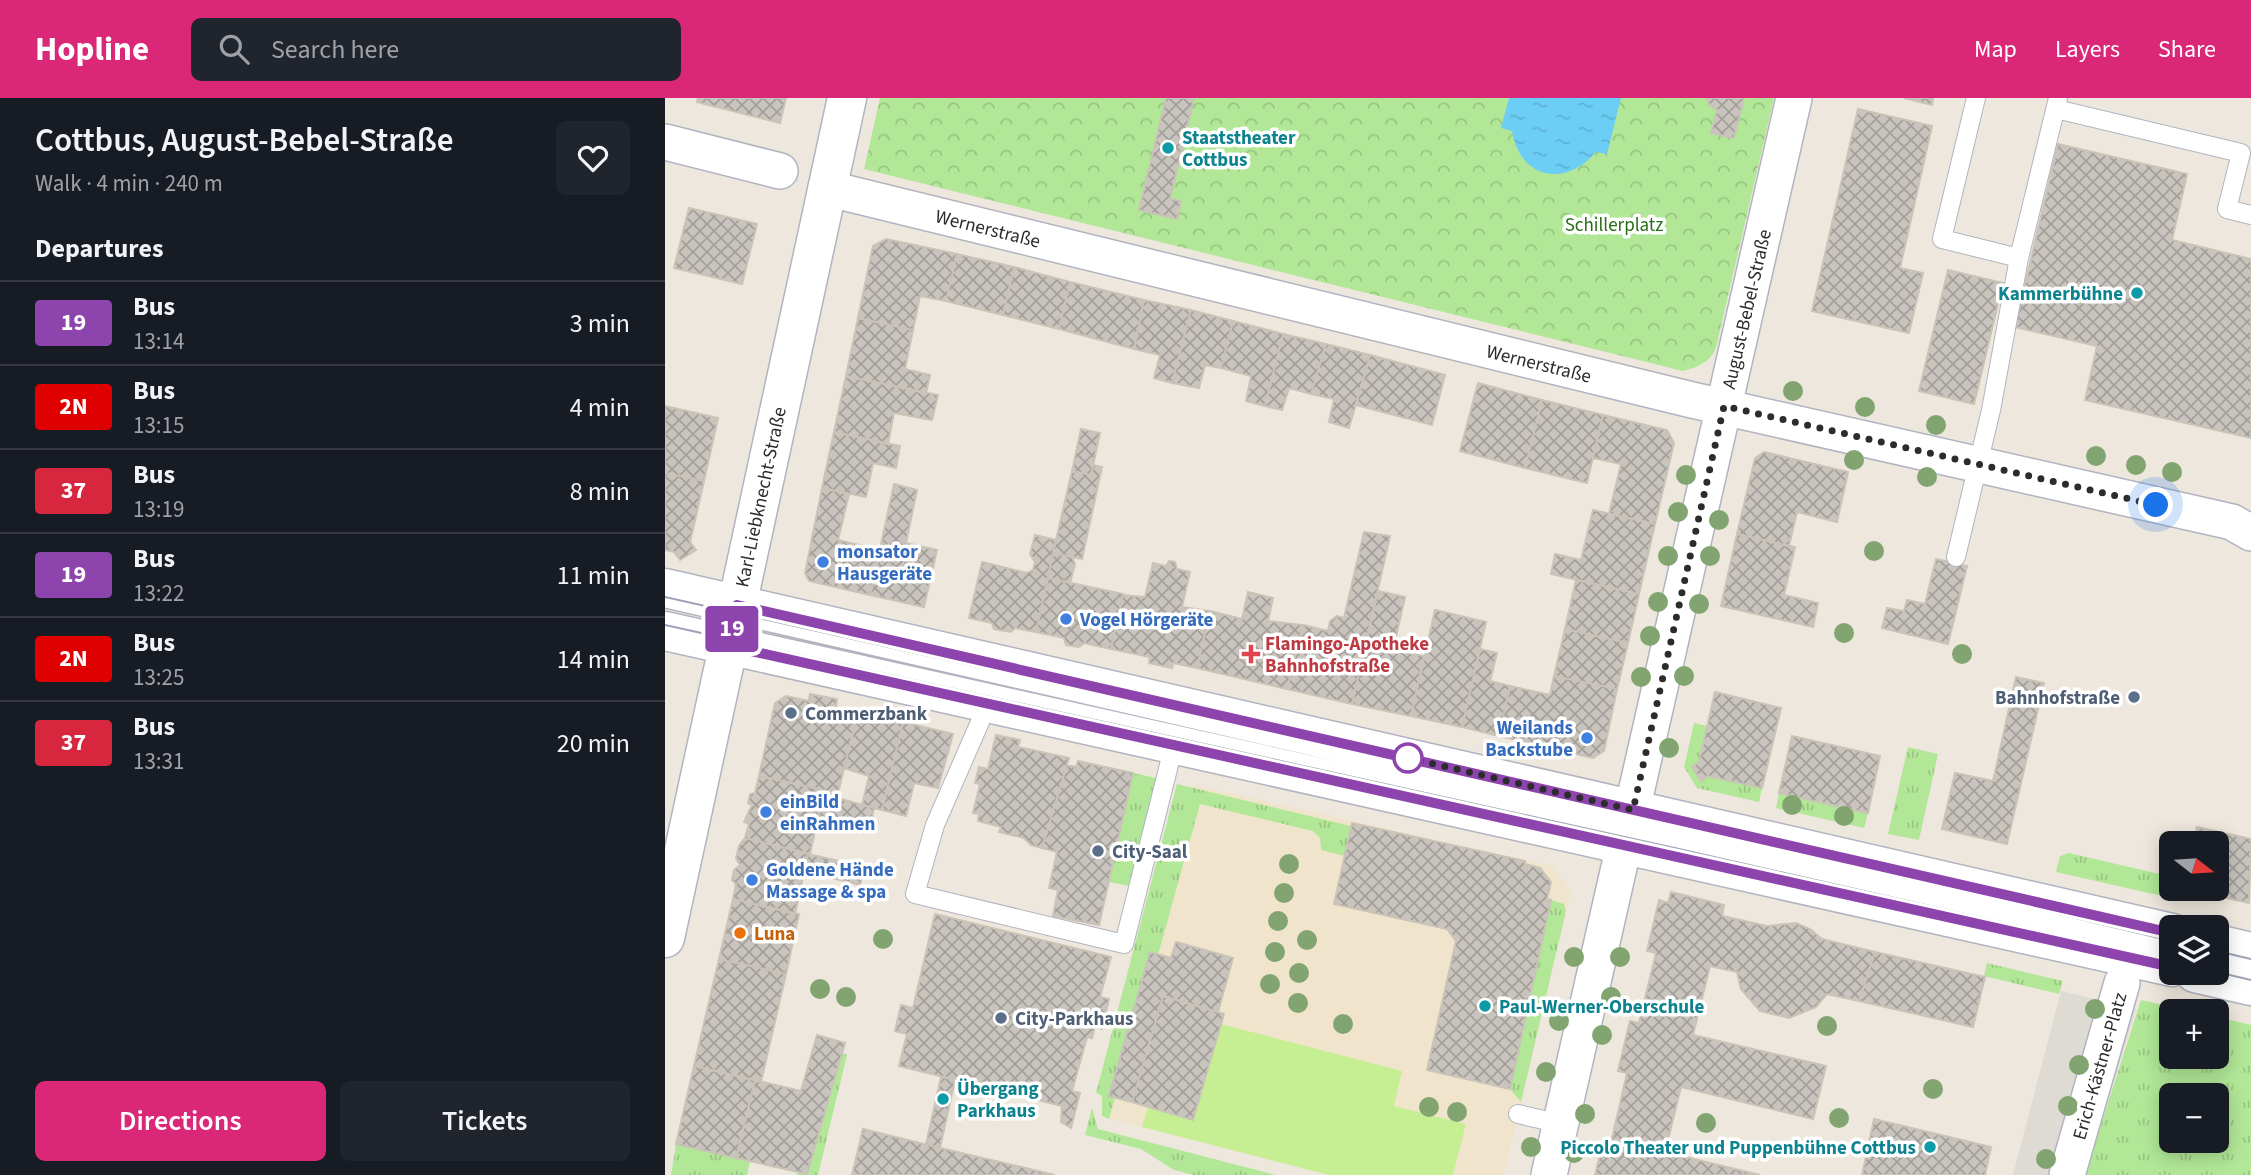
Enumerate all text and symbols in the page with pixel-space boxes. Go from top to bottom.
search box [191,18,681,81]
text: Hopline [35,26,149,73]
icon: search [215,30,253,68]
text: Search here [271,31,399,68]
text: Map [1974,32,2017,67]
text: Layers [2055,32,2120,67]
text: Share [2158,32,2216,67]
text: Cottbus, August-Bebel-Straße [35,117,453,164]
button: heart [556,121,630,195]
place label: Staatstheater Cottbus [1182,125,1296,174]
marker: Staatstheater Cottbus [1160,140,1176,156]
text: Walk · 4 min · 240 m [35,167,223,200]
street label: Wernerstraße [932,203,1043,256]
park label: Schillerplatz [1565,212,1663,239]
street label: August-Bebel-Straße [1716,227,1779,392]
text: Departures [35,230,163,267]
place label: Kammerbühne [1998,281,2123,308]
marker: Kammerbühne [2129,285,2145,301]
text: Bus [133,288,175,325]
text: 19 [61,305,86,340]
text: 3 min [570,305,630,342]
text: 13:14 [133,325,184,358]
street label: Wernerstraße [1483,338,1594,391]
text: Bus [133,372,175,409]
text: 2N [59,389,88,424]
text: 4 min [570,389,630,426]
street label: Karl-Liebknecht-Straße [729,405,794,590]
text: 13:15 [133,409,184,442]
text: Bus [133,456,175,493]
text: 37 [61,473,86,508]
text: 8 min [570,473,630,510]
your location [2138,487,2173,522]
text: 13:19 [133,493,184,526]
place label: monsator Hausgeräte [837,539,932,588]
text: Bus [133,540,175,577]
marker: monsator Hausgeräte [815,554,831,570]
text: 19 [61,557,86,592]
text: 11 min [557,557,630,594]
text: 13:22 [133,577,184,610]
line badge: 19 [701,606,763,652]
place label: Vogel Hörgeräte [1079,607,1214,634]
text: 19 [719,611,745,646]
marker: Vogel Hörgeräte [1058,611,1074,627]
text: Bus [133,624,175,661]
place label: Flamingo-Apotheke Bahnhofstraße [1265,631,1429,680]
text: 2N [59,641,88,676]
text: 14 min [557,641,630,678]
marker: Flamingo-Apotheke Bahnhofstraße [1243,646,1259,662]
text: 13:25 [133,661,184,694]
place label: Bahnhofstraße [1995,685,2120,712]
marker: Bahnhofstraße [2126,689,2142,705]
place label: Commerzbank [805,701,928,728]
marker: Commerzbank [783,705,799,721]
text: Bus [133,708,175,745]
place label: Weilands Backstube [1485,715,1573,764]
text: 37 [61,725,86,760]
text: 20 min [557,725,630,762]
marker: Weilands Backstube [1579,730,1595,746]
unlabelled marker [1393,743,1423,773]
text: 13:31 [133,745,184,778]
place label: einBild einRahmen [780,789,875,838]
marker: einBild einRahmen [758,804,774,820]
north arrow [2159,831,2229,901]
map controls [2159,831,2229,1153]
place label: City-Saal [1112,839,1188,866]
marker: City-Saal [1090,843,1106,859]
place label: Goldene Hände Massage & spa [766,857,894,906]
marker: Goldene Hände Massage & spa [744,872,760,888]
button: layers [2159,915,2229,985]
place label: Luna [754,921,795,948]
marker: Luna [732,925,748,941]
street label: Erich-Kästner-Platz [2067,990,2134,1143]
place label: Paul-Werner-Oberschule [1499,994,1704,1021]
marker: Paul-Werner-Oberschule [1477,998,1493,1014]
button: + [2159,999,2229,1069]
place label: City-Parkhaus [1015,1006,1134,1033]
marker: City-Parkhaus [993,1010,1009,1026]
place label: Übergang Parkhaus [957,1076,1039,1125]
button: Directions [35,1081,326,1161]
button: Tickets [340,1081,630,1161]
button: − [2159,1083,2229,1153]
marker: Übergang Parkhaus [935,1091,951,1107]
place label: Piccolo Theater und Puppenbühne Cottbus [1560,1135,1916,1162]
marker: Piccolo Theater und Puppenbühne Cottbus [1922,1139,1938,1155]

